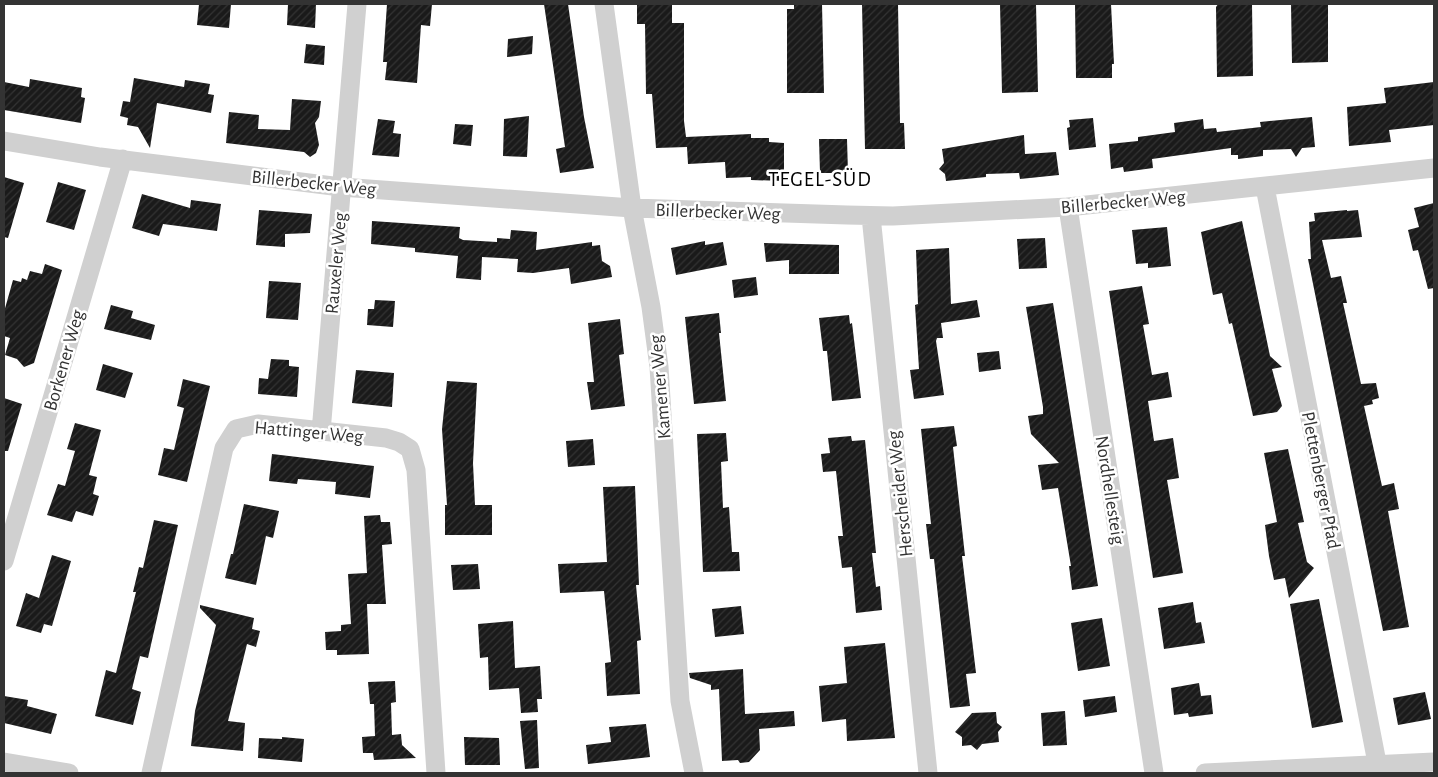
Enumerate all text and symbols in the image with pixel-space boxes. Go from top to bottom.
street label: Billerbecker Weg [251,167,378,200]
district label: TEGEL-SÜD [768,168,872,190]
street label: Billerbecker Weg [1060,188,1187,217]
street label: Billerbecker Weg [655,201,782,224]
street label: Rauxeler Weg [323,211,350,315]
street label: Borkener Weg [41,307,88,413]
street label: Kamener Weg [646,333,675,440]
street label: Plettenberger Pfad [1298,410,1343,551]
street label: Hattinger Weg [254,418,365,447]
street label: Herscheider Weg [884,429,917,558]
street label: Nordhellesteig [1092,434,1128,547]

